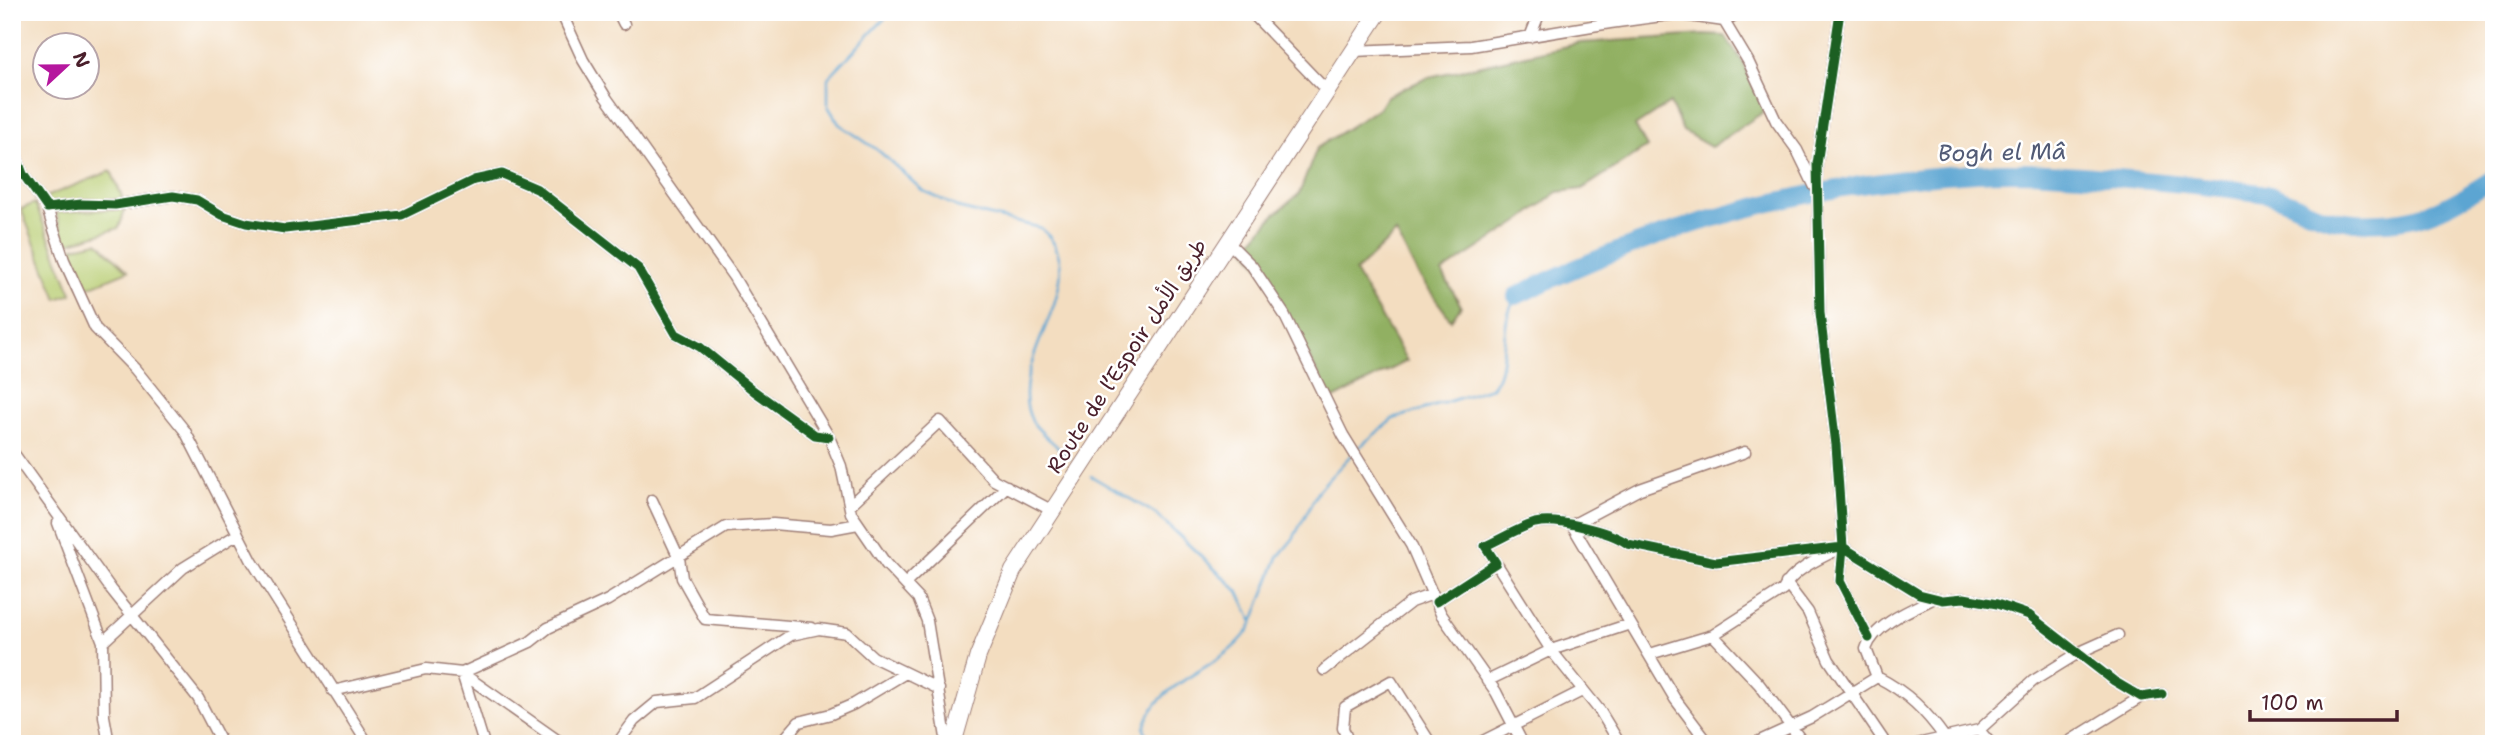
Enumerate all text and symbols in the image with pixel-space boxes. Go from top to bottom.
north arrow [32,32,102,102]
text: N [67,48,96,71]
water label: Bogh el Mâ [1938,136,2066,168]
street label: Route de l’Espoir طريق الأمل [1041,233,1213,479]
scale bar [2250,679,2398,723]
text: 100 m [2261,689,2324,717]

